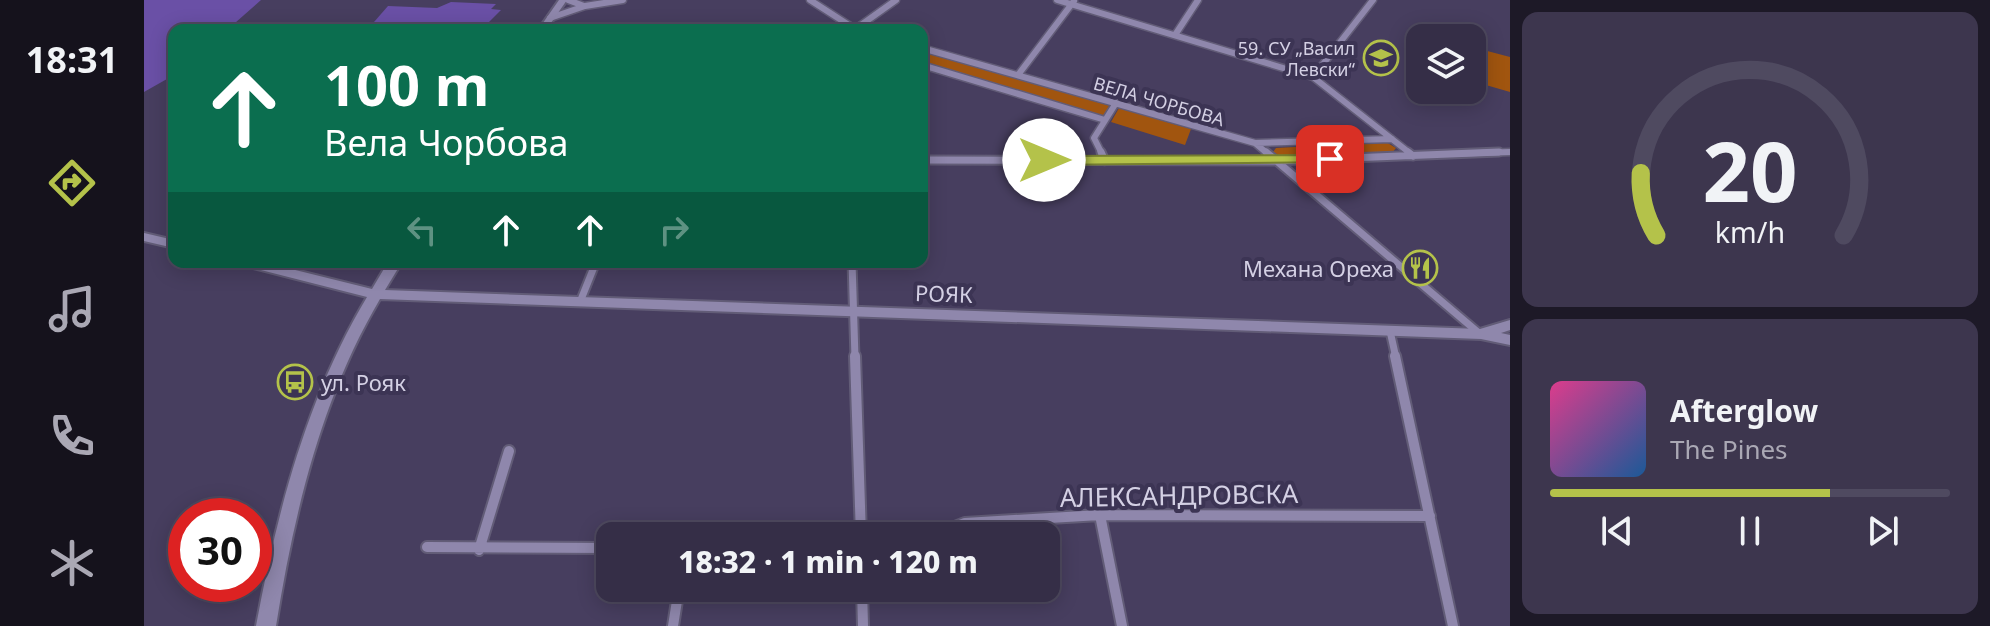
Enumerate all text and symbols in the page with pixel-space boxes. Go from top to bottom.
map controls [1406,24,1486,104]
button: layers [1406,24,1486,104]
text: 18:31 [26,35,118,84]
place label: 59. СУ „Васил Левски“ [1238,36,1356,81]
school or university icon: 59. СУ „Васил Левски“ [1362,39,1400,77]
text: 100 m [324,46,489,122]
icon: ahead [192,56,296,160]
street label: ВЕЛА ЧОРБОВА [1091,71,1228,131]
text: 20 [1702,112,1798,225]
text: Вела Чорбова [324,118,568,167]
position arrow [1002,118,1086,202]
pin [1296,125,1364,193]
icon: arrive [1308,137,1352,181]
icon: directions [44,155,100,211]
icon: left [400,208,444,252]
icon: ahead [484,208,528,252]
icon: ahead [568,208,612,252]
icon: right [652,208,696,252]
text: km/h [1715,212,1785,251]
restaurant icon: Механа Ореха [1401,249,1439,287]
place label: Механа Ореха [1243,253,1394,283]
street label: РОЯК [915,277,974,309]
icon: music [44,281,100,337]
bus stop icon: ул. Рояк [276,363,314,401]
place label: ул. Рояк [321,367,406,397]
text: Afterglow [1670,390,1818,431]
icon: phone [44,408,100,464]
text: The Pines [1670,431,1788,467]
street label: АЛЕКСАНДРОВСКА [1060,475,1299,515]
speed limit sign: 30 [168,498,272,602]
icon: previous [1595,509,1639,553]
icon: pause [1728,509,1772,553]
icon: next [1861,509,1905,553]
icon: climate [44,535,100,591]
text: 18:32 · 1 min · 120 m [678,541,978,582]

